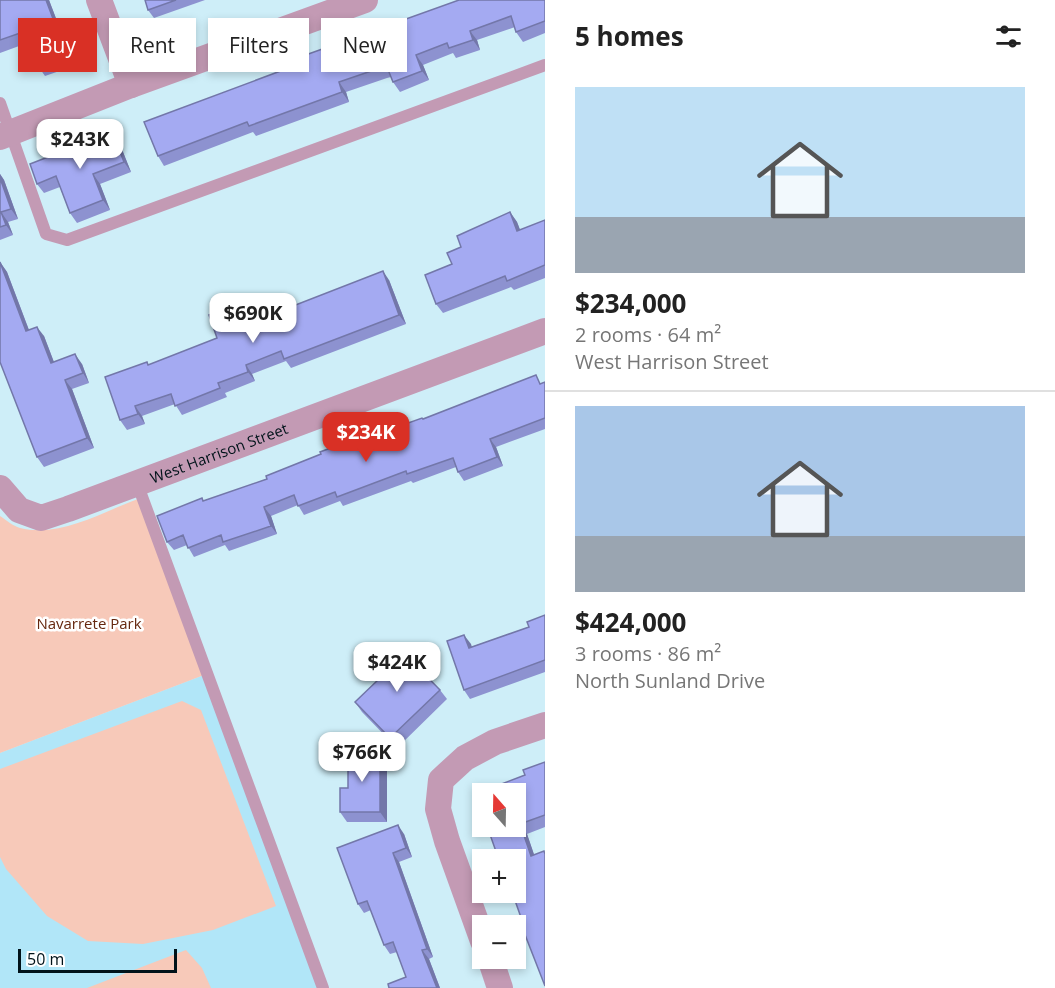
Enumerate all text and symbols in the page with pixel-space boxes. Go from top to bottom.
chip: Buy [18,18,97,72]
chip: Rent [109,18,196,72]
chip: Filters [208,18,309,72]
chip: New [321,18,407,72]
text: 5 homes [575,18,684,54]
icon: filters [992,20,1025,53]
pin: $243K [38,119,122,170]
text: $243K [50,125,110,152]
icon: home [746,126,854,234]
text: $234,000 [575,285,686,321]
pin: $690K [211,293,295,344]
text: $690K [223,299,283,326]
text: 2 rooms · 64 m² [575,321,721,348]
text: West Harrison Street [575,348,769,375]
pin: $234K [324,412,408,463]
street label: West Harrison Street [147,418,291,487]
text: $234K [336,418,396,445]
icon: home [746,445,854,553]
text: $424,000 [575,604,686,640]
park label: Navarrete Park [36,613,142,633]
text: 3 rooms · 86 m² [575,640,721,667]
pin: $424K [355,642,439,693]
text: $424K [367,648,427,675]
text: North Sunland Drive [575,667,765,694]
pin: $766K [320,732,404,783]
text: $766K [332,738,392,765]
north arrow [472,783,526,837]
map controls [472,783,526,969]
button: + [472,849,526,903]
button: − [472,915,526,969]
scale bar [18,946,177,974]
text: 50 m [27,948,64,970]

